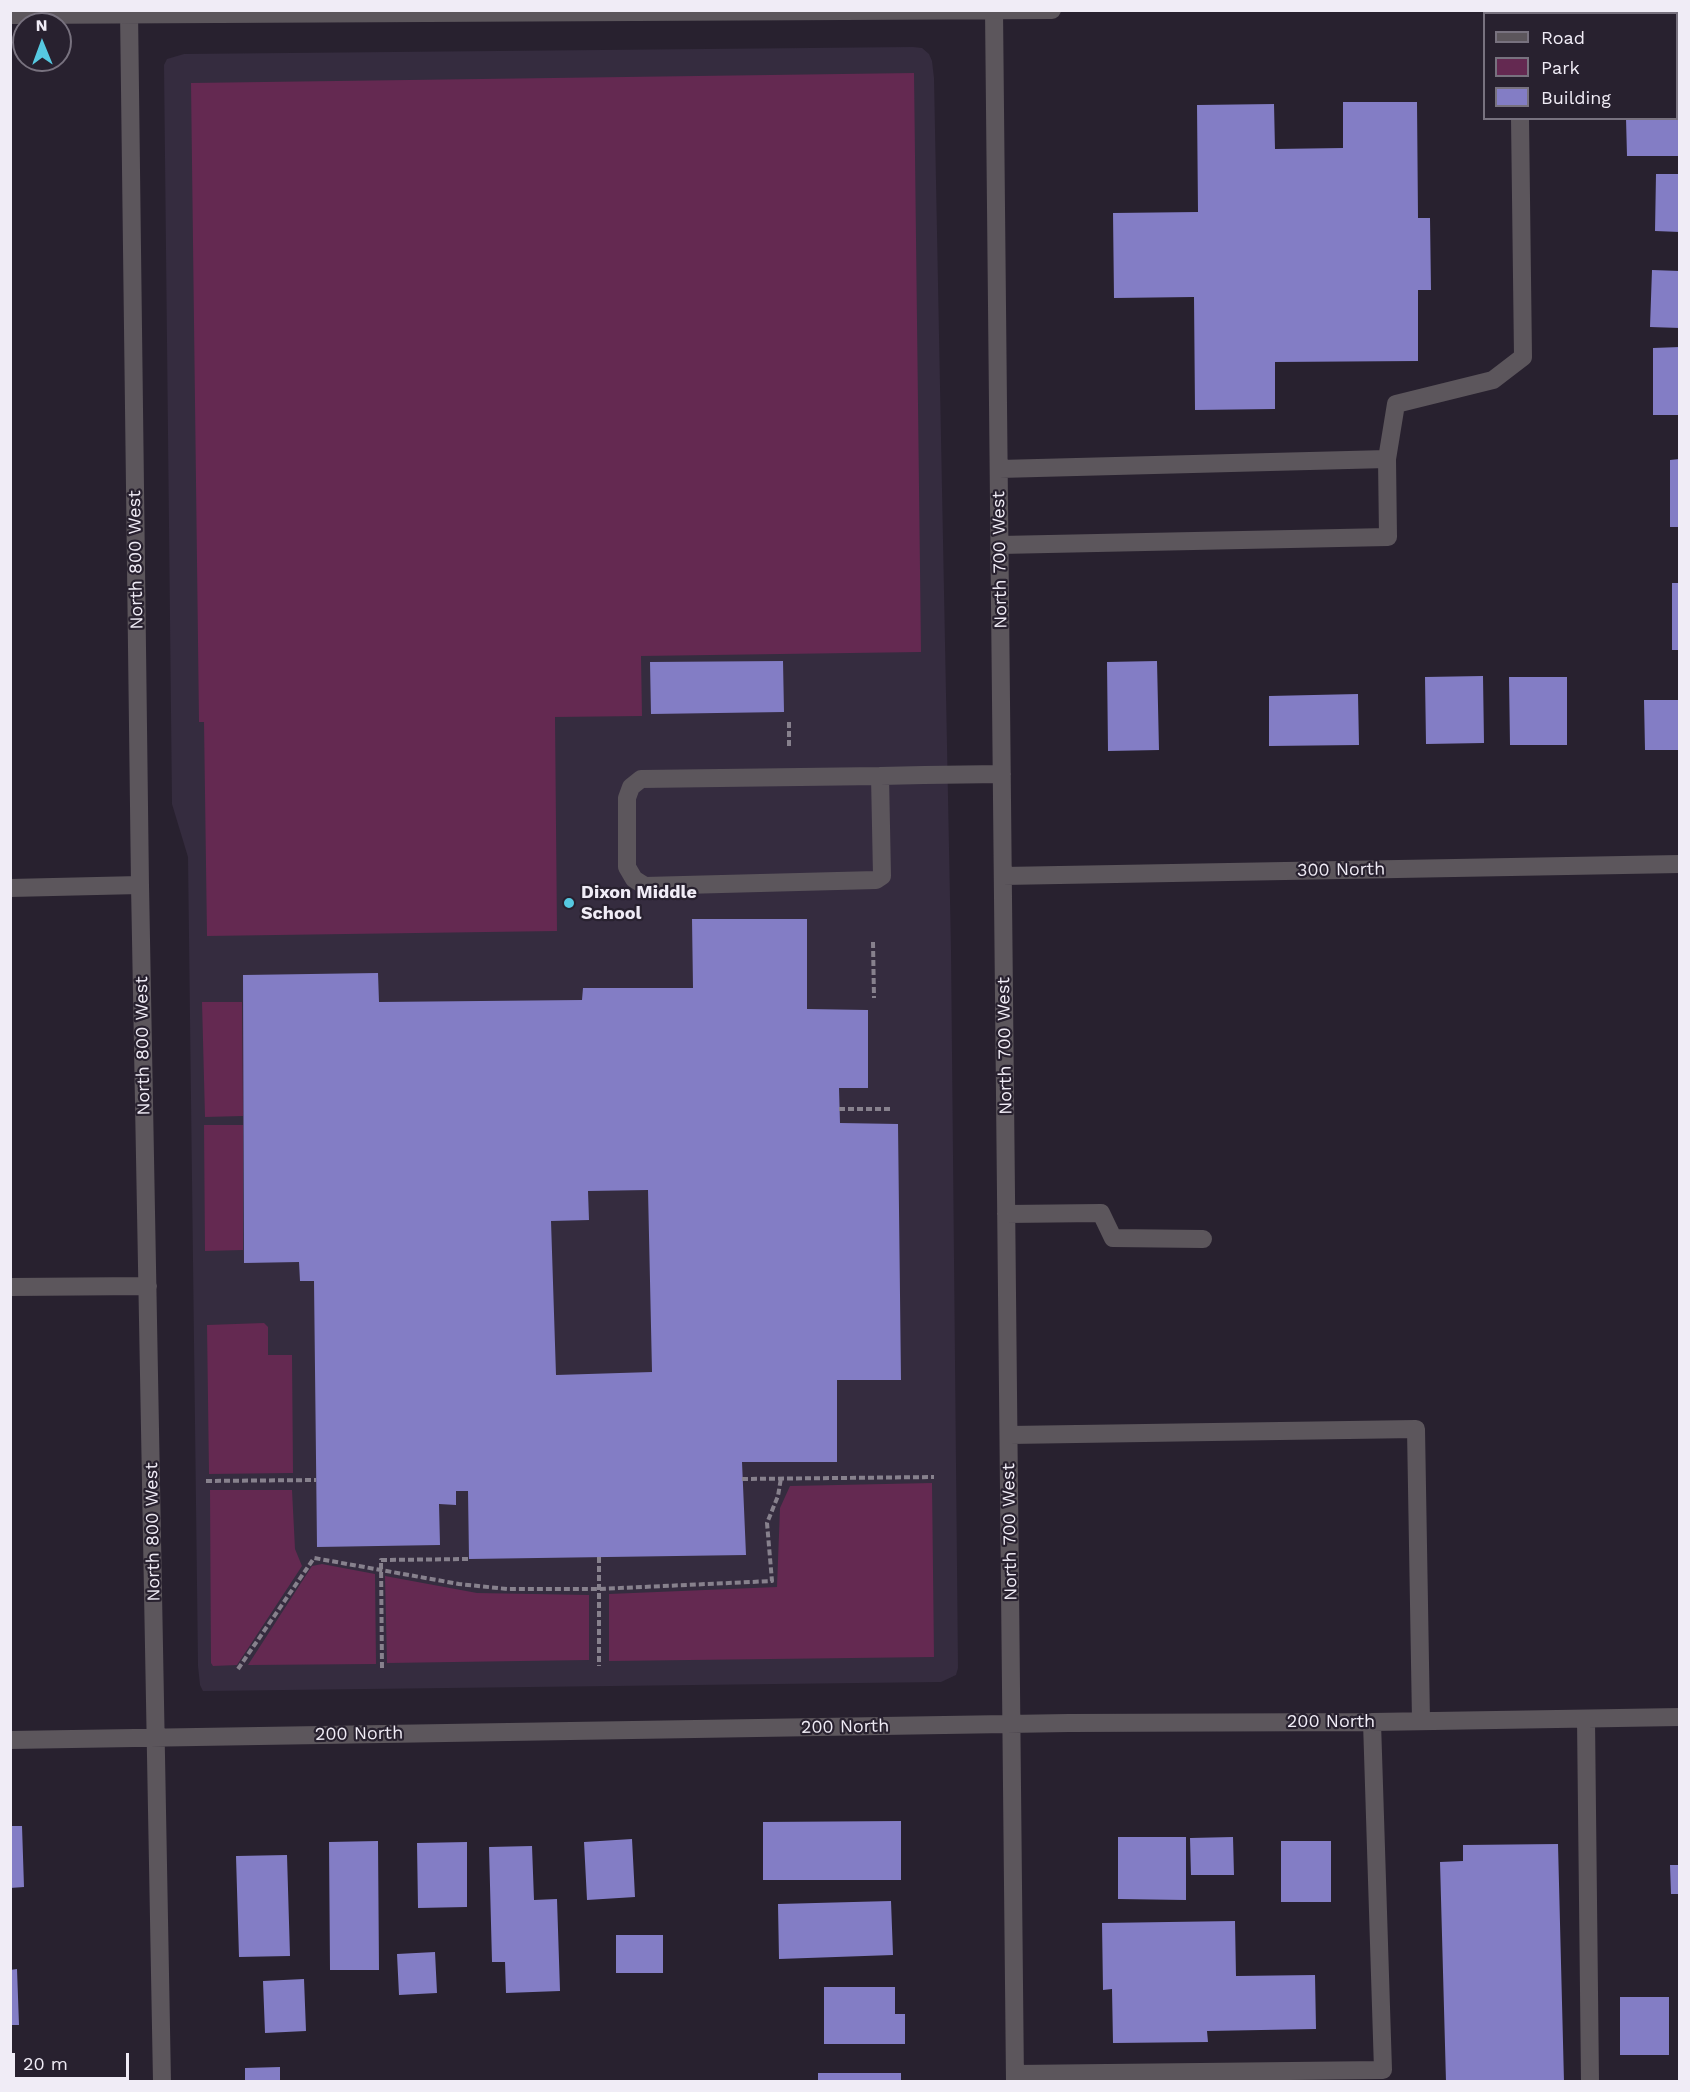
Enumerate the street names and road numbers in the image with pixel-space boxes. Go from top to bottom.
street label: North 800 West [124,490,148,630]
street label: North 700 West [988,491,1012,629]
street label: 300 North [1297,858,1385,882]
street label: North 800 West [131,976,155,1116]
street label: North 700 West [993,977,1017,1115]
street label: North 800 West [141,1462,165,1602]
street label: North 700 West [998,1463,1022,1601]
street label: 200 North [1287,1711,1375,1733]
street label: 200 North [801,1715,889,1739]
street label: 200 North [315,1722,403,1746]

